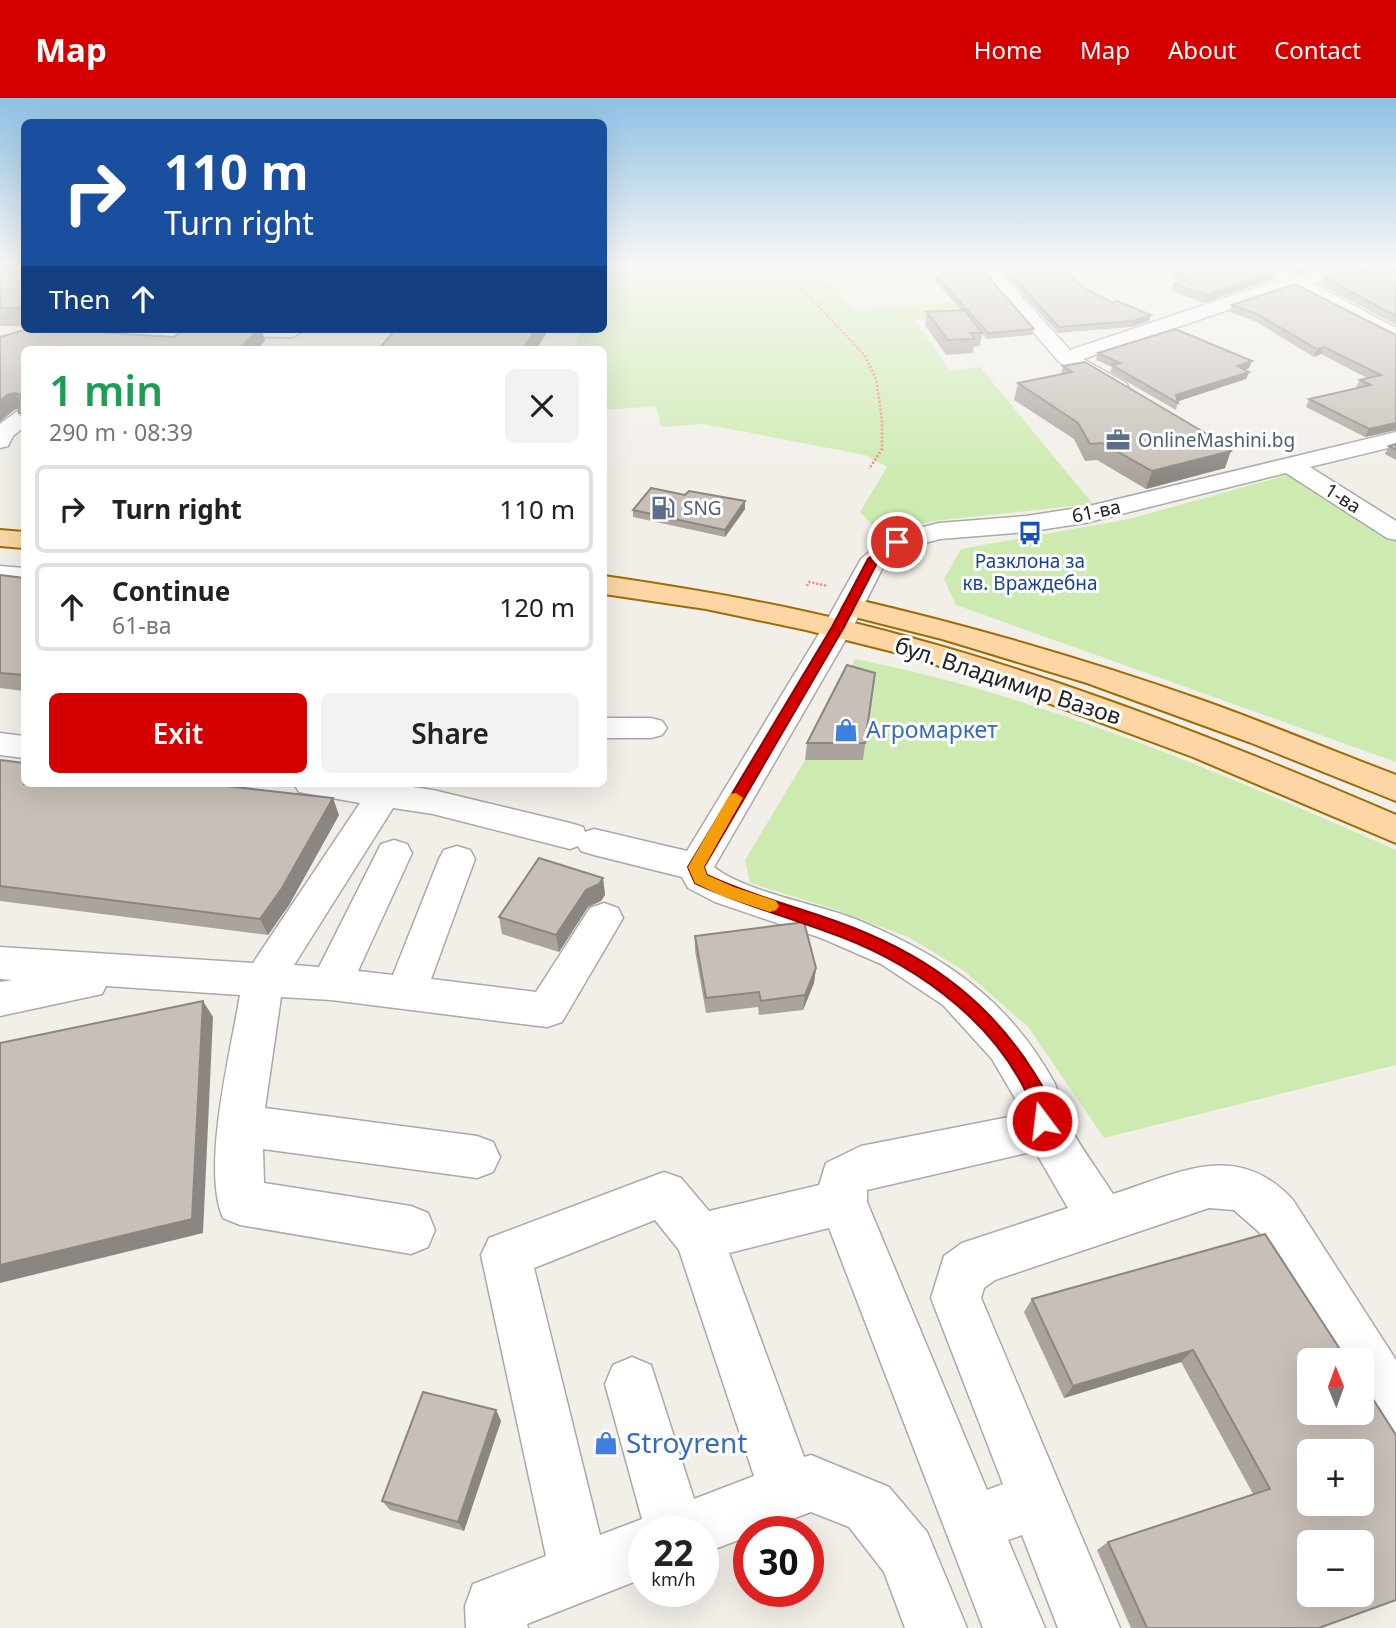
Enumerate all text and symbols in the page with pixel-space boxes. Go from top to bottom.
text: Map [35,27,107,72]
text: Home [974,33,1042,66]
text: Map [1080,33,1130,66]
text: About [1168,33,1236,66]
text: Contact [1274,33,1361,66]
text: 110 m [164,138,309,204]
icon: right [49,147,140,238]
text: Turn right [164,201,314,244]
icon: ahead [124,280,162,318]
text: Then [49,281,110,317]
text: 1 min [49,361,163,418]
button: close [505,369,579,443]
text: 290 m · 08:39 [49,416,193,448]
office icon: ОnlineMashini.bg [1104,426,1132,454]
place label: ОnlineMashini.bg [1138,427,1295,453]
street label: 1-ва [1320,477,1366,519]
icon: right [53,490,91,528]
text: Turn right [112,491,242,527]
text: 110 m [499,491,575,527]
street label: 61-ва [1069,493,1123,529]
fuel station icon: SNG [649,494,677,522]
place label: SNG [683,495,722,521]
pin [867,512,927,572]
bus stop icon: Разклона за кв. Враждебна [1016,519,1044,547]
icon: arrive [878,523,916,561]
place label: Разклона за кв. Враждебна [963,548,1097,596]
text: Continue [112,573,230,609]
icon: ahead [53,588,91,626]
text: 120 m [499,589,575,625]
text: 61-ва [112,609,171,641]
street label: бул. Владимир Вазов [891,628,1126,732]
button: Exit [49,693,307,773]
button: Share [321,693,579,773]
place label: Агромаркет [866,713,998,745]
shop icon: Агромаркет [832,716,860,744]
position arrow [1005,1084,1079,1158]
north arrow [1297,1348,1374,1424]
map controls [1297,1348,1374,1607]
place label: Stroyrent [626,1423,747,1461]
shop icon: Stroyrent [592,1429,620,1457]
button: + [1297,1439,1374,1516]
speed limit sign: 30 [733,1516,824,1607]
text: 22 [653,1529,694,1576]
button: − [1297,1530,1374,1607]
text: km/h [651,1567,696,1591]

